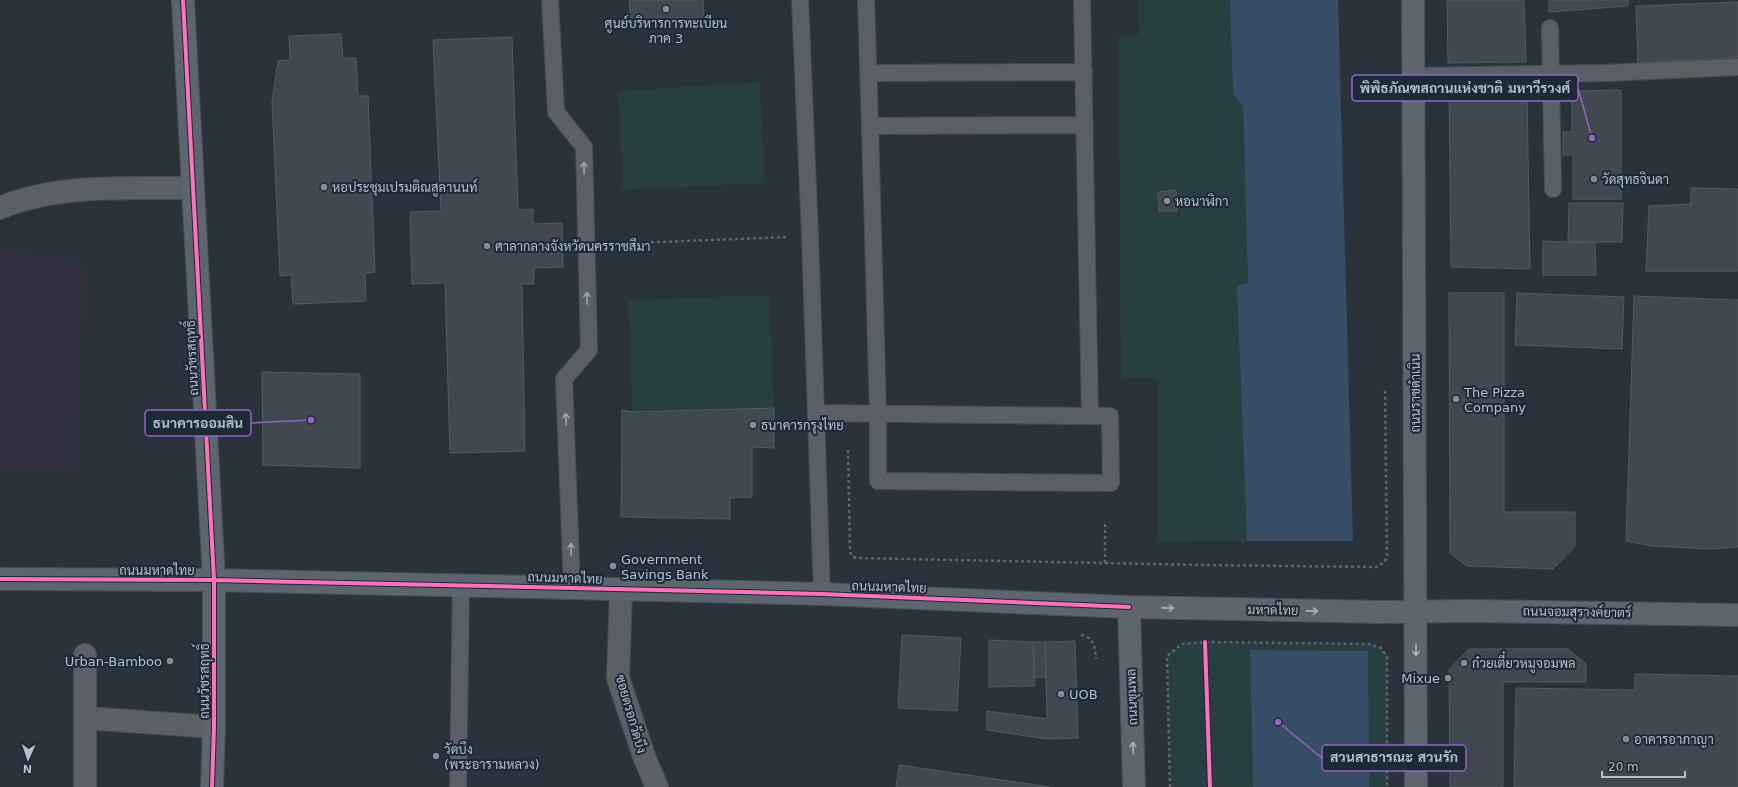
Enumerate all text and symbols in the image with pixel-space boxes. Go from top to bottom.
marker: ศูนย์บริหารการทะเบียน ภาค 3 [661,4,671,14]
place label: ศูนย์บริหารการทะเบียน ภาค 3 [605,14,727,46]
callout: พิพิธภัณฑสถานแห่งชาติ มหาวีรวงศ์ [1352,75,1578,101]
text: พิพิธภัณฑสถานแห่งชาติ มหาวีรวงศ์ [1360,79,1571,96]
one-way arrow [580,162,588,175]
place label: วัดสุทธจินดา [1602,171,1669,189]
marker: วัดสุทธจินดา [1589,174,1599,184]
place label: หอประชุมเปรมติณสูลานนท์ [332,178,478,197]
marker: หอประชุมเปรมติณสูลานนท์ [319,182,329,192]
place label: หอนาฬิกา [1175,193,1229,209]
marker: หอนาฬิกา [1162,196,1172,206]
place label: ศาลากลางจังหวัดนครราชสีมา [495,237,651,254]
marker: ศาลากลางจังหวัดนครราชสีมา [482,241,492,251]
one-way arrow [584,292,591,305]
street label: ถนนวัชรสฤทธิ์ [177,320,202,396]
street label: ถนนราชดำเนิน [1407,353,1423,433]
place label: The Pizza Company [1463,385,1526,415]
marker: The Pizza Company [1451,394,1461,404]
callout: ธนาคารออมสิน [145,410,251,436]
one-way arrow [562,413,570,426]
text: ธนาคารออมสิน [153,415,243,431]
place label: ธนาคารกรุงไทย [761,417,844,435]
marker: ธนาคารกรุงไทย [748,420,758,430]
one-way arrow [567,543,574,556]
place label: Government Savings Bank [621,552,709,582]
marker: Government Savings Bank [608,561,618,571]
street label: ถนนมหาดไทย [119,562,195,578]
street label: ถนนมหาดไทย [527,568,603,587]
street label: ถนนมหาดไทย [851,577,927,596]
street label: มหาดไทย [1247,601,1299,618]
street label: ถนนจอมสุรางค์ยาตร์ [1522,602,1632,622]
one-way arrow [1161,604,1174,612]
one-way arrow [1305,607,1318,614]
street label: ถนนวัชรสฤทธิ์ [191,643,213,719]
one-way arrow [1412,643,1420,656]
place label: ก๋วยเตี๋ยวหมูจอมพล [1472,651,1576,673]
place label: Urban-Bamboo [65,654,162,669]
marker: Urban-Bamboo [165,656,175,666]
marker: ก๋วยเตี๋ยวหมูจอมพล [1459,658,1469,668]
street label: ถนนชุมพล [1124,668,1142,726]
place label: Mixue [1401,671,1440,686]
street label: ซอยตรอกวัดบึง [613,673,650,755]
marker: Mixue [1443,673,1453,683]
place label: UOB [1069,687,1098,702]
marker: UOB [1056,689,1066,699]
place label: อาคารอาภาญา [1634,732,1714,748]
marker: อาคารอาภาญา [1621,734,1631,744]
north arrow [8,739,48,779]
place label: วัดบึง (พระอารามหลวง) [444,741,540,772]
one-way arrow [1129,742,1137,755]
callout: สวนสาธารณะ สวนรัก [1322,745,1466,771]
text: สวนสาธารณะ สวนรัก [1330,749,1458,765]
marker: วัดบึง (พระอารามหลวง) [431,751,441,761]
scale bar [1602,753,1685,779]
text: 20 m [1608,760,1639,774]
text: N [23,762,32,775]

